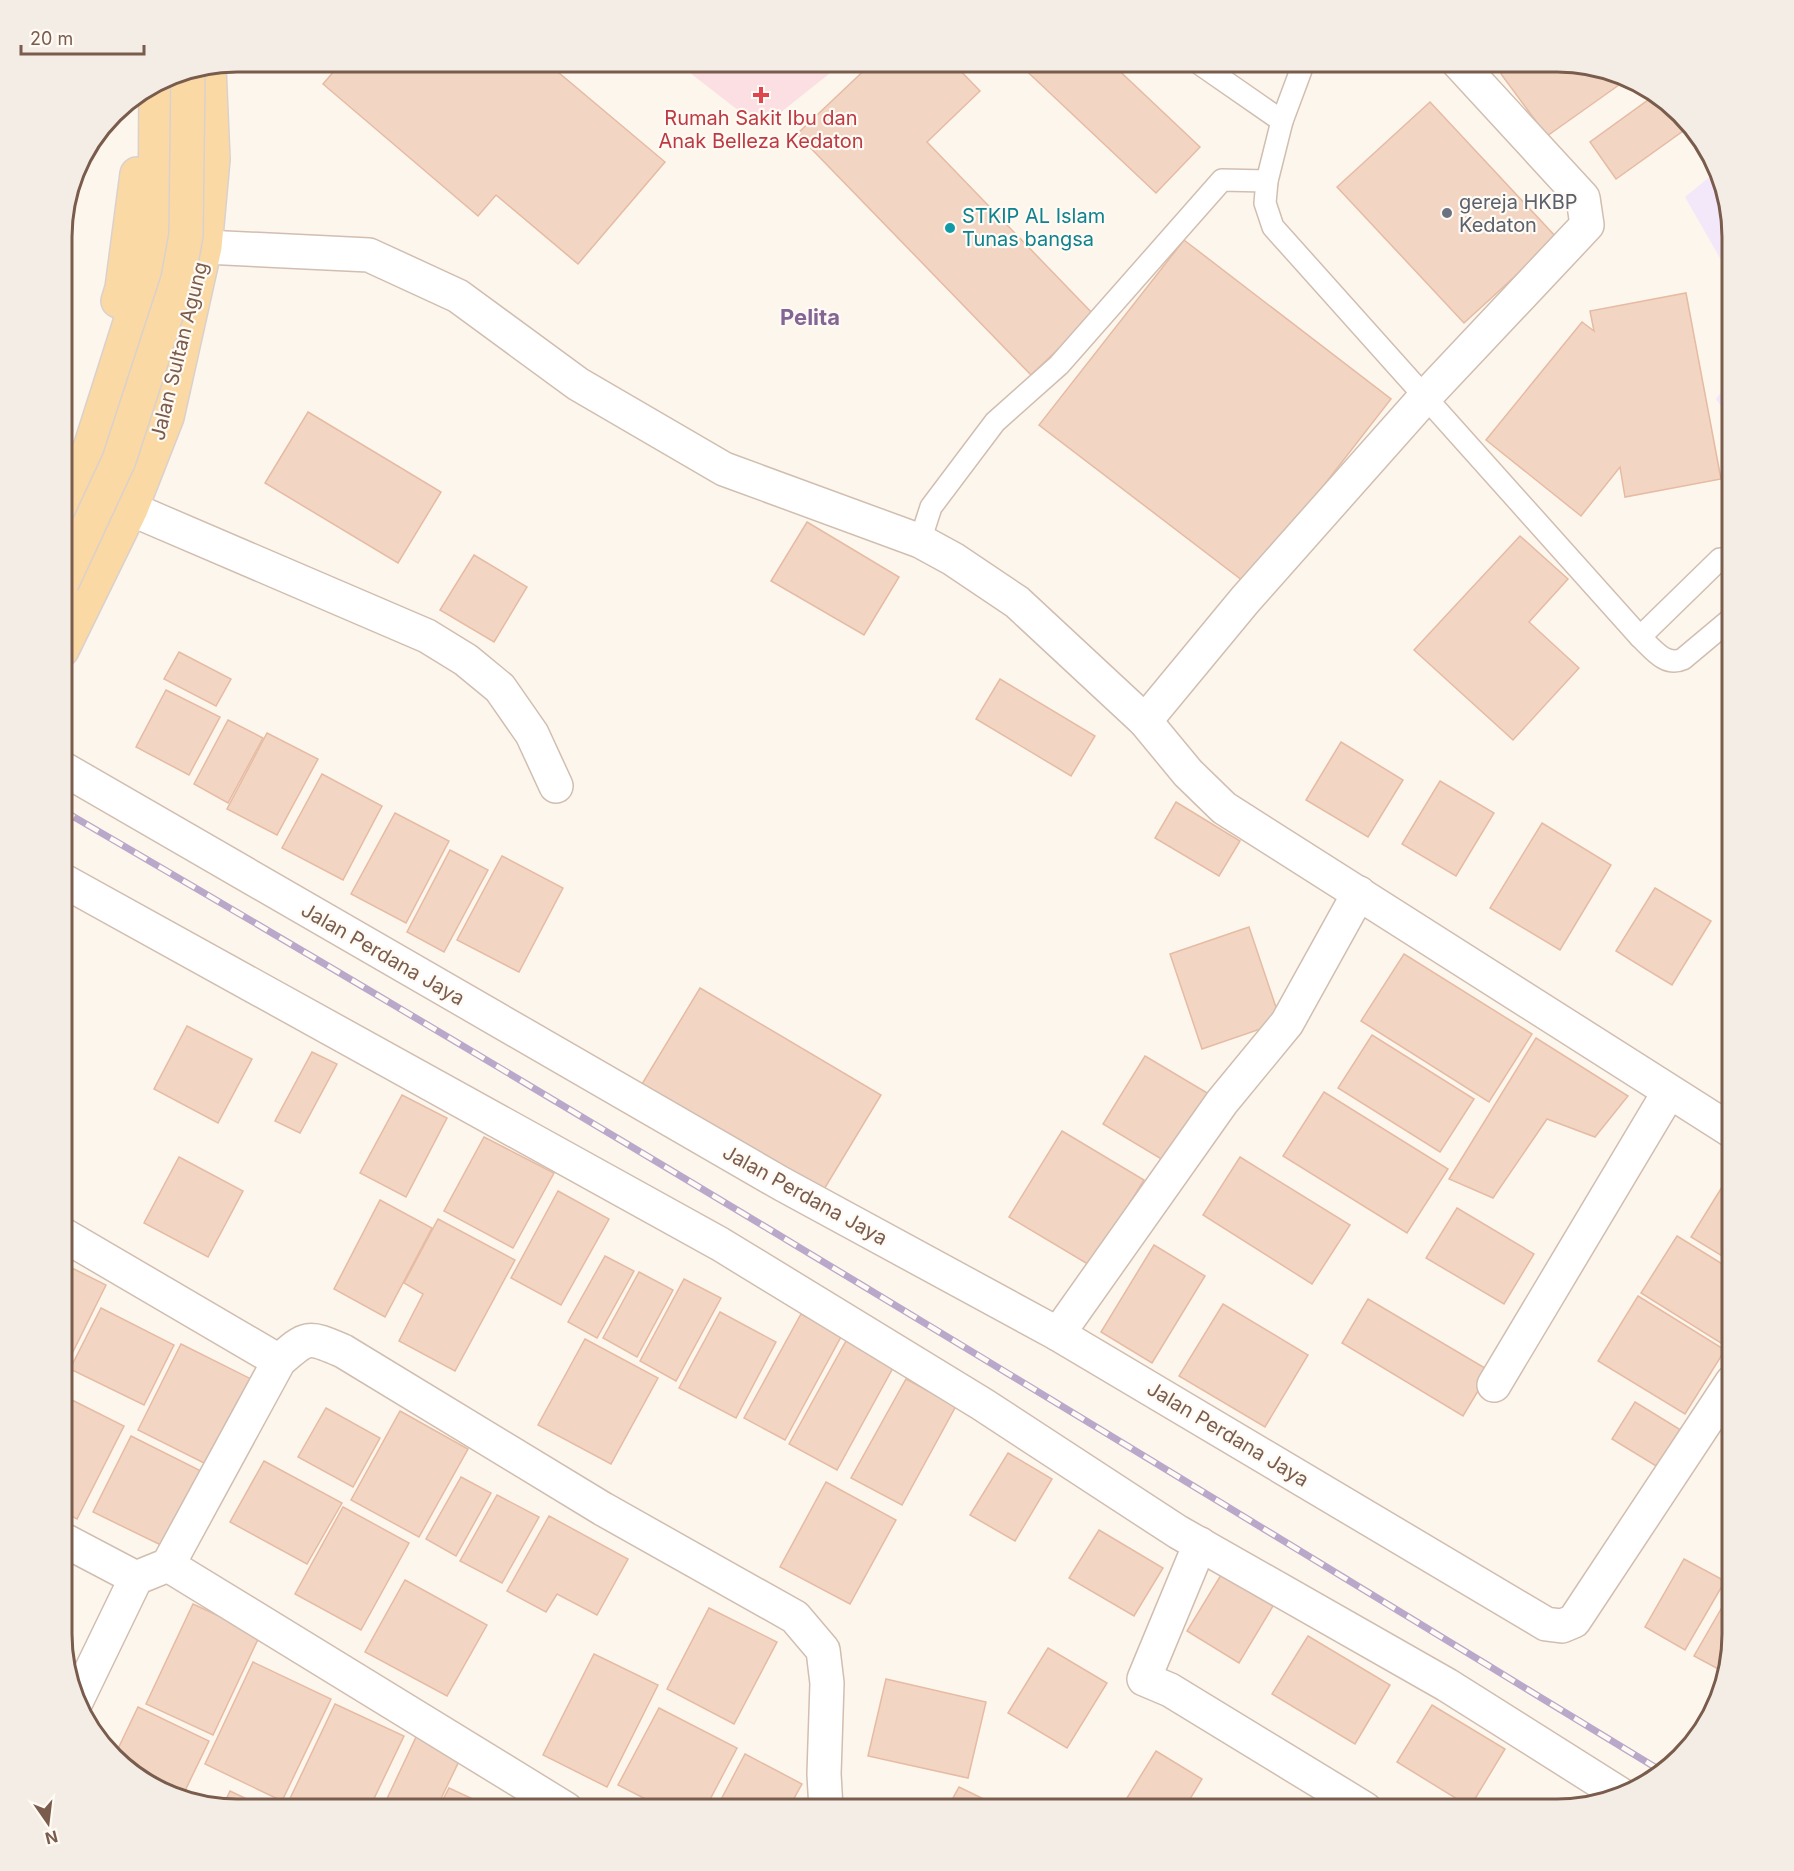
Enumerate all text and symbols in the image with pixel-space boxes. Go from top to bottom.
scale bar [21,18,144,56]
text: 20 m [30,28,73,49]
marker: Rumah Sakit Ibu dan Anak Belleza Kedaton [752,86,770,104]
place label: Rumah Sakit Ibu dan Anak Belleza Kedaton [658,106,864,153]
place label: gereja HKBP Kedaton [1459,190,1578,237]
place label: STKIP AL Islam Tunas bangsa [962,204,1105,251]
marker: gereja HKBP Kedaton [1440,206,1454,220]
marker: STKIP AL Islam Tunas bangsa [943,221,957,235]
street label: Jalan Sultan Agung [145,259,213,443]
district label: Pelita [780,304,840,330]
street label: Jalan Perdana Jaya [297,897,469,1011]
street label: Jalan Perdana Jaya [718,1140,892,1250]
street label: Jalan Perdana Jaya [1143,1376,1313,1492]
north arrow [18,1793,78,1853]
text: N [43,1826,60,1849]

